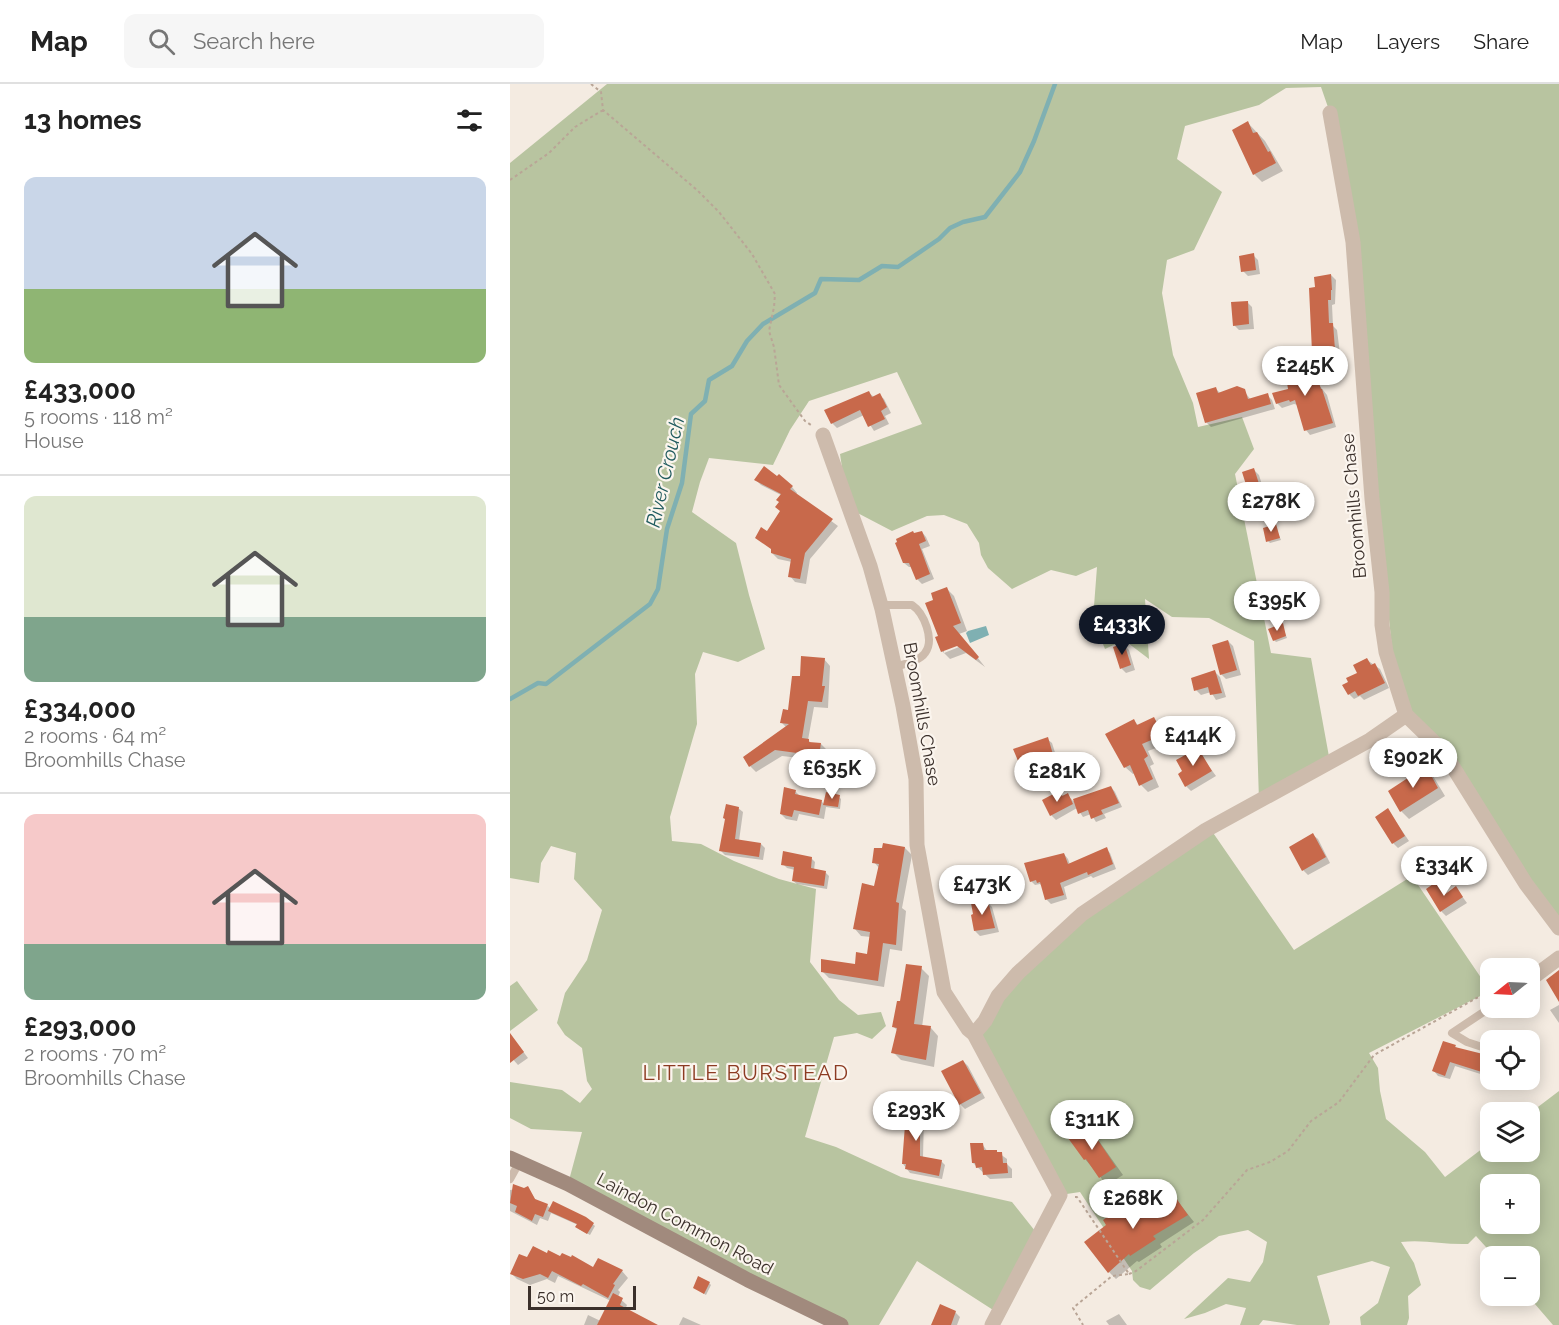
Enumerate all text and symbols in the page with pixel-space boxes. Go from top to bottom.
search box [124,14,544,68]
text: Map [30,25,88,58]
icon: search [145,25,178,58]
text: Search here [193,28,315,54]
text: Map [1300,29,1343,54]
text: Layers [1376,29,1440,54]
text: Share [1473,29,1529,54]
icon: filters [453,104,486,137]
text: 13 homes [24,105,142,135]
icon: home [201,216,309,324]
pin: £245K [1263,346,1347,397]
text: £245K [1276,353,1334,377]
text: £433,000 [24,375,136,405]
text: 5 rooms · 118 m² [24,405,173,429]
water label: River Crouch [641,414,689,530]
text: House [24,429,84,453]
street label: Broomhills Chase [1337,432,1370,579]
pin: £278K [1229,482,1313,533]
text: £278K [1242,489,1300,513]
icon: home [201,535,309,643]
pin: £395K [1235,581,1319,632]
text: £395K [1248,588,1306,612]
pin: £433K [1080,605,1164,656]
text: £433K [1093,612,1151,636]
street label: Broomhills Chase [900,640,946,788]
text: £334,000 [24,694,136,724]
pin: £414K [1151,716,1235,767]
text: £414K [1165,723,1222,747]
text: 2 rooms · 64 m² [24,724,166,748]
pin: £902K [1371,738,1455,789]
text: £902K [1383,745,1443,769]
text: Broomhills Chase [24,748,186,772]
pin: £635K [790,749,874,800]
pin: £281K [1015,752,1099,803]
text: £635K [803,756,861,780]
text: £281K [1028,759,1086,783]
pin: £334K [1402,846,1486,897]
icon: home [201,853,309,961]
text: £334K [1415,853,1473,877]
pin: £473K [940,865,1024,916]
text: £473K [953,872,1011,896]
north arrow [1480,958,1540,1018]
map controls [1480,958,1540,1306]
text: £293,000 [24,1012,137,1042]
button: locate [1480,1030,1540,1090]
text: 2 rooms · 70 m² [24,1042,166,1066]
district label: LITTLE BURSTEAD [642,1060,850,1085]
text: Broomhills Chase [24,1066,186,1090]
pin: £293K [874,1091,958,1142]
text: £293K [887,1098,945,1122]
pin: £311K [1050,1100,1134,1151]
button: layers [1480,1102,1540,1162]
text: £311K [1064,1107,1120,1131]
street label: Laindon Common Road [593,1168,777,1279]
button: + [1480,1174,1540,1234]
pin: £268K [1091,1179,1175,1230]
text: £268K [1103,1186,1163,1210]
button: − [1480,1246,1540,1306]
scale bar [528,1283,636,1310]
text: 50 m [537,1287,574,1306]

